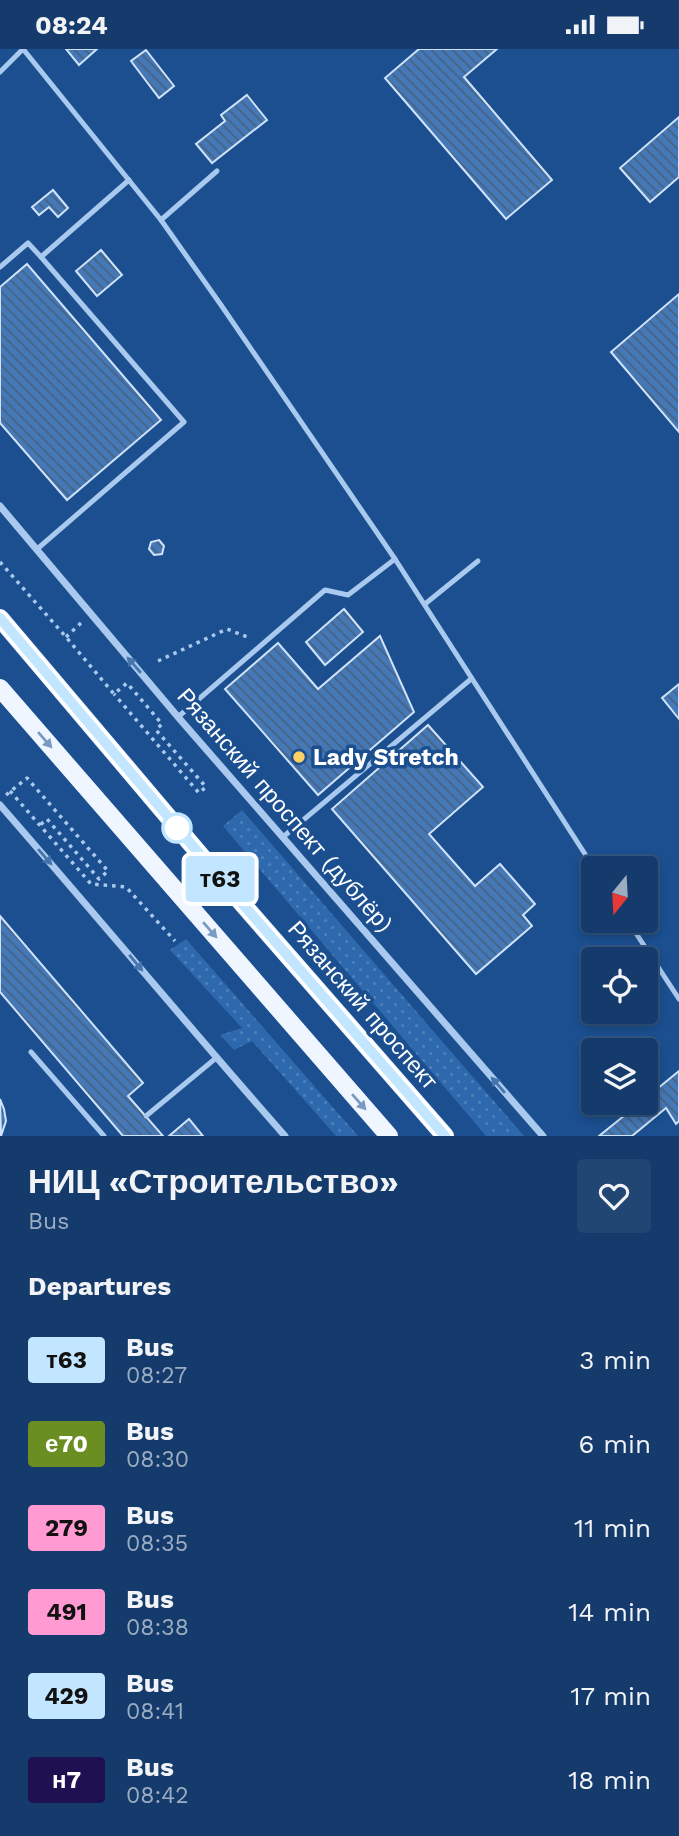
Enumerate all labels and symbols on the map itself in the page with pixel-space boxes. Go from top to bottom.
one-way arrow [126,656,142,674]
street label: Рязанский проспект (дублёр) [171,683,398,938]
one-way arrow [37,731,53,749]
place label: Lady Stretch [313,744,459,771]
marker: Lady Stretch [291,749,307,765]
unlabelled marker [162,813,192,843]
one-way arrow [37,848,52,865]
line badge: т63 [180,856,260,902]
north arrow [581,856,658,933]
street label: Рязанский проспект [282,916,443,1095]
one-way arrow [202,921,218,939]
one-way arrow [128,954,143,971]
one-way arrow [491,1076,506,1093]
one-way arrow [351,1093,367,1111]

